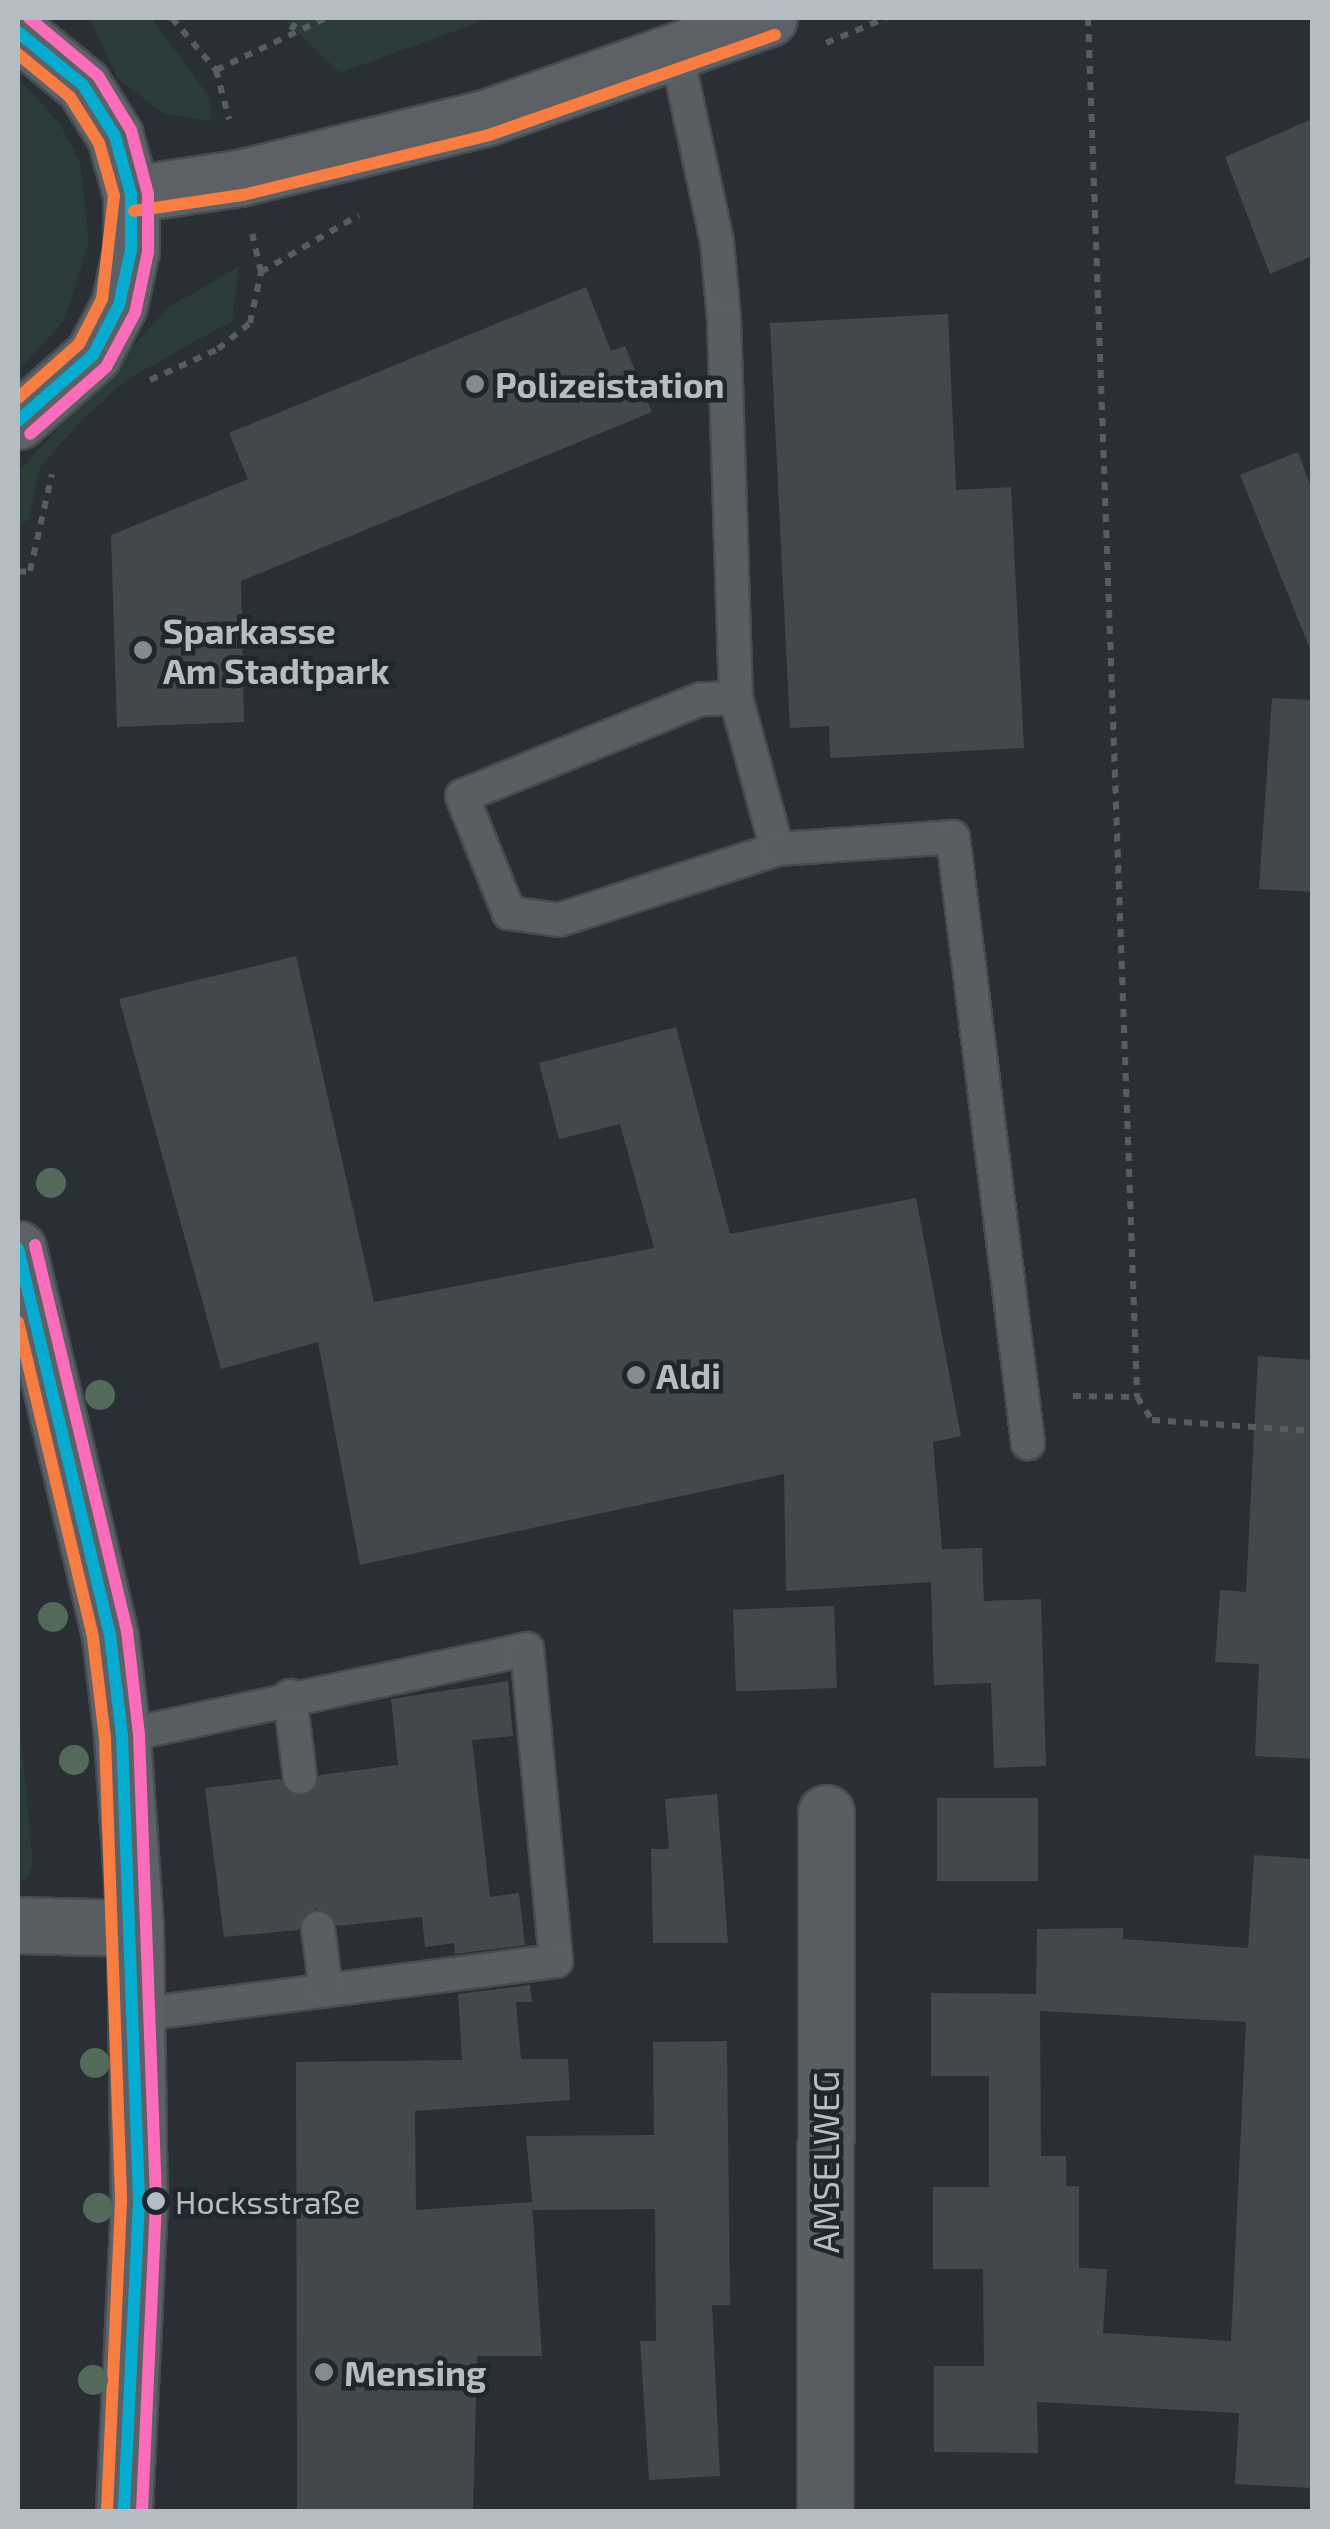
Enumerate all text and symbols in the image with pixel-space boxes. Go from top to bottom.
place label: Polizeistation [495,363,725,405]
marker: Polizeistation [464,373,486,395]
place label: Sparkasse Am Stadtpark [163,609,390,691]
marker: Sparkasse Am Stadtpark [132,639,154,661]
place label: Aldi [656,1354,721,1396]
marker: Aldi [625,1364,647,1386]
street label: AMSELWEG [804,2071,846,2253]
place label: Hocksstraße [175,2182,360,2220]
marker: Hocksstraße [146,2191,166,2211]
place label: Mensing [344,2351,486,2393]
marker: Mensing [313,2361,335,2383]

